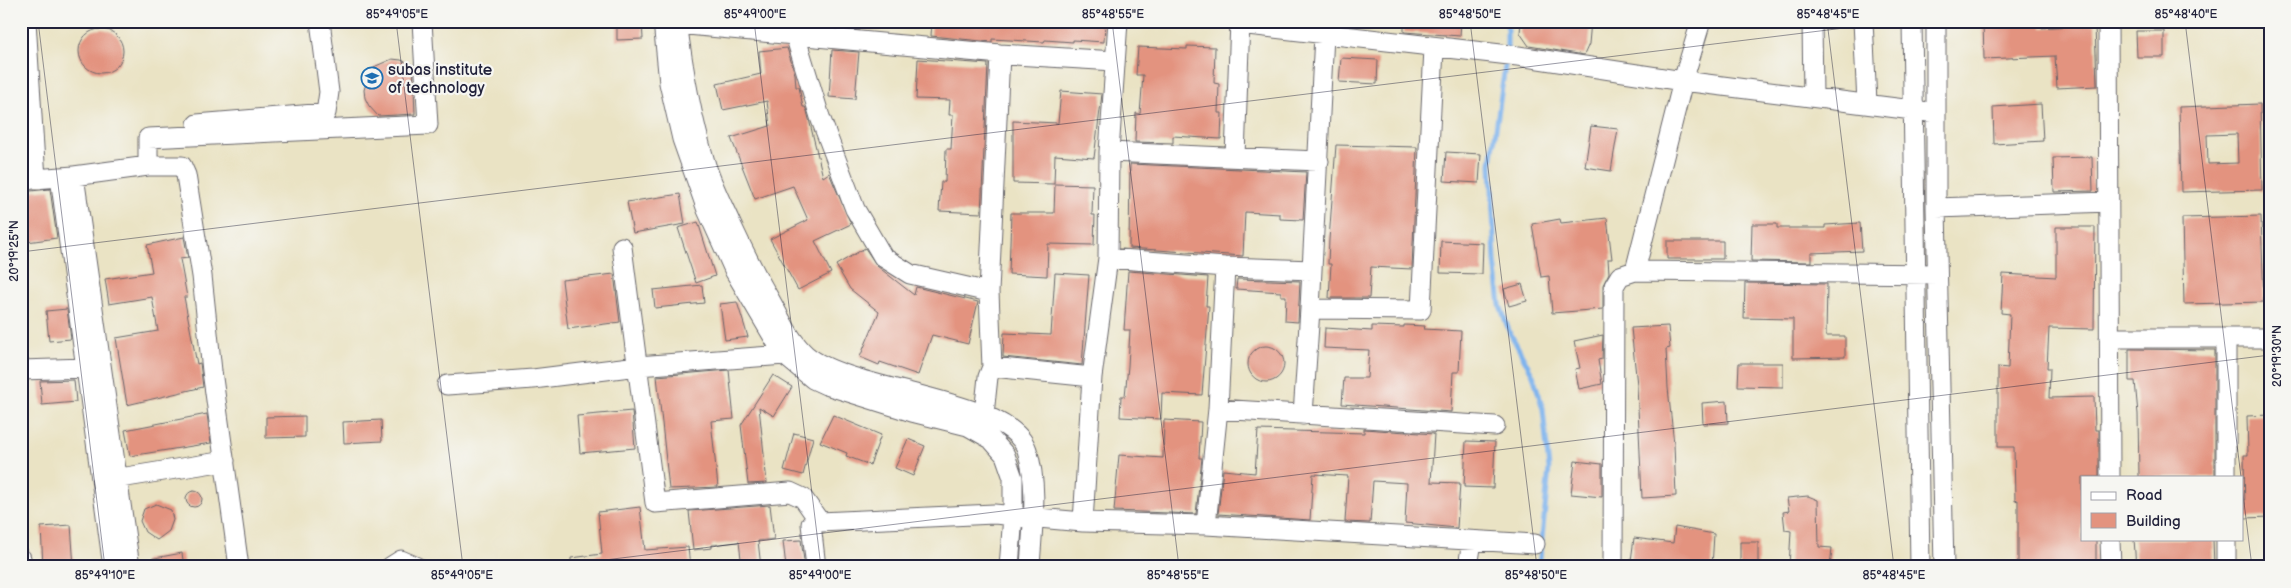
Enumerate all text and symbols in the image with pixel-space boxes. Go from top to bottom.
text: 85°49'05"E [366,7,428,22]
text: 85°49'00"E [724,7,786,22]
text: 85°48'55"E [1082,7,1144,22]
text: 85°48'50"E [1439,7,1501,22]
text: 85°48'45"E [1797,7,1860,22]
text: 85°48'40"E [2154,7,2218,22]
place label: subas institute of technology [388,61,493,98]
school or university icon: subas institute of technology [360,66,384,90]
text: 20°19'25"N [7,220,22,282]
text: 20°19'30"N [2270,325,2285,387]
legend [2081,476,2244,540]
text: Road [2126,486,2162,505]
text: Building [2126,512,2181,531]
text: 85°49'10"E [75,568,135,583]
text: 85°49'05"E [431,568,493,583]
text: 85°49'00"E [789,568,851,583]
text: 85°48'55"E [1147,568,1209,583]
text: 85°48'50"E [1505,568,1567,583]
text: 85°48'45"E [1863,568,1926,583]

